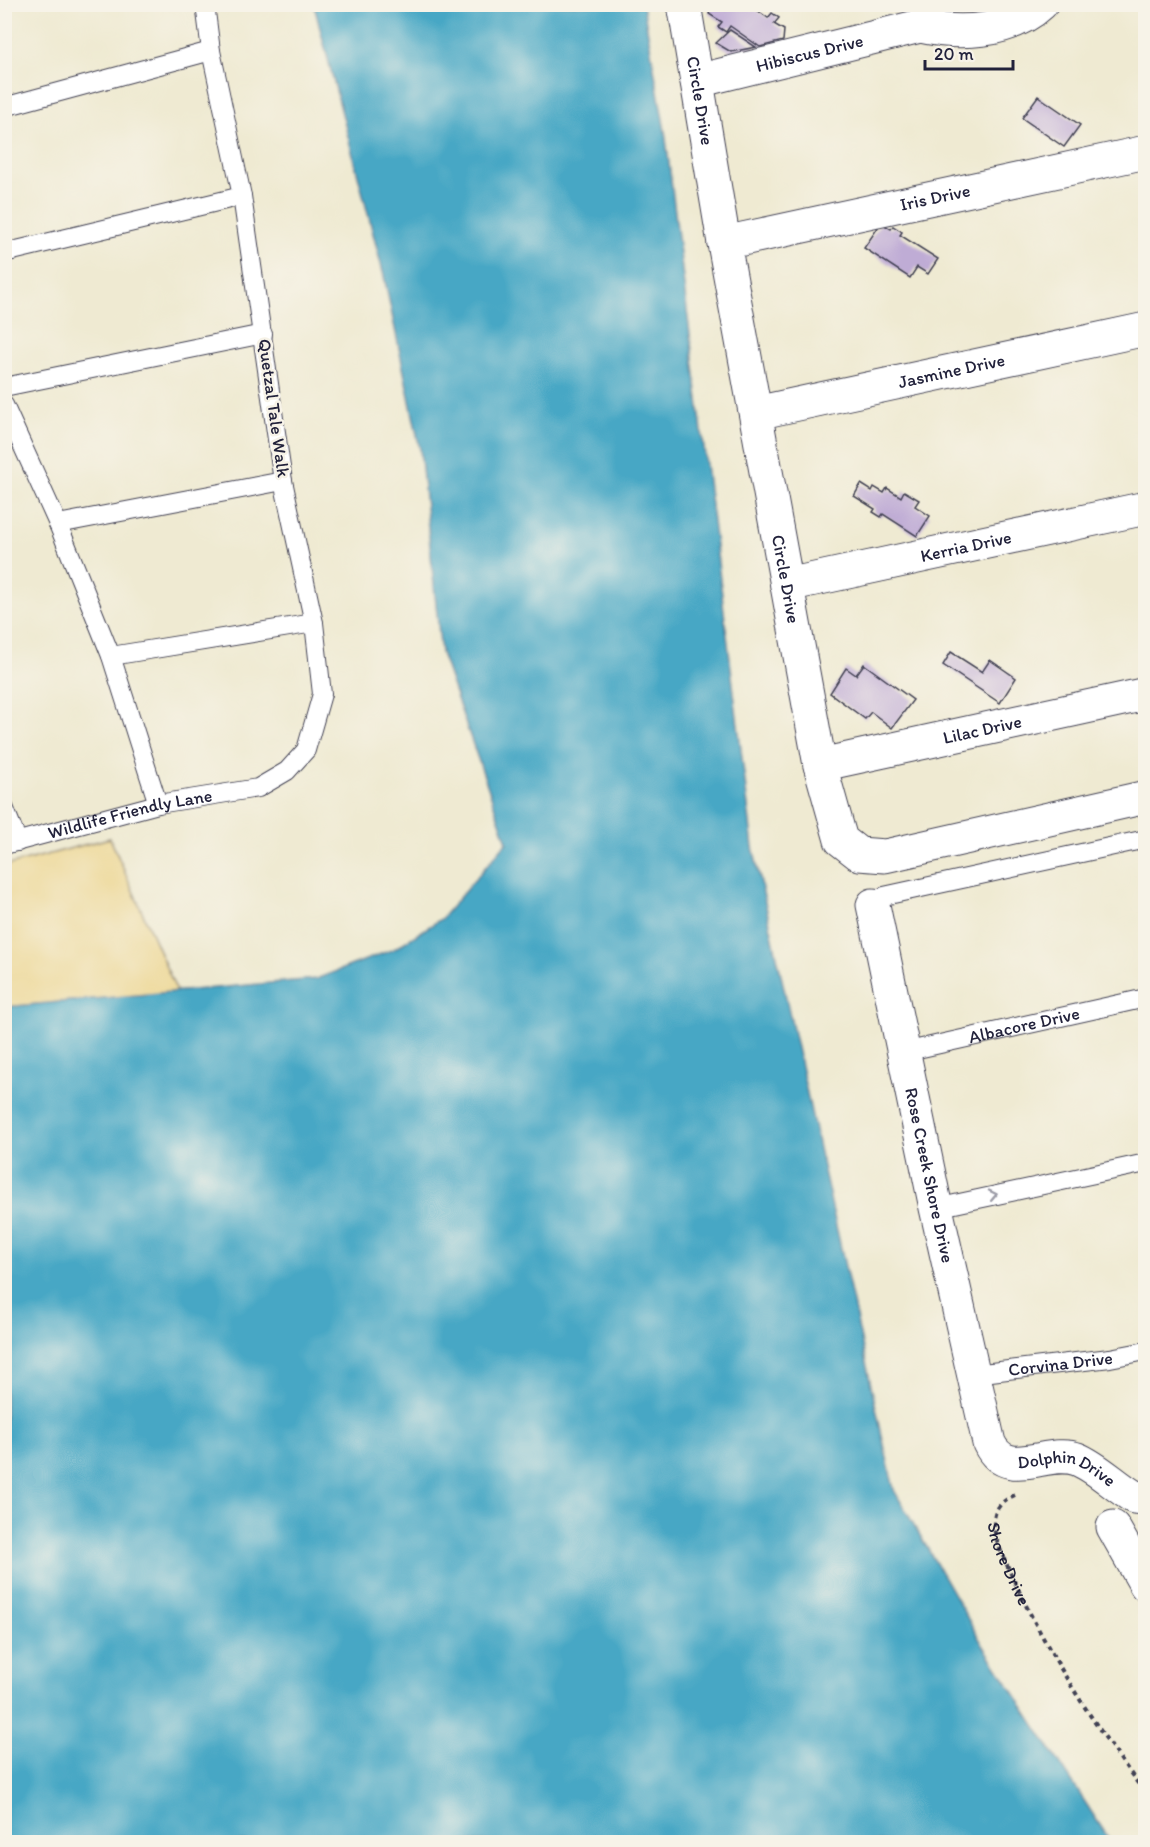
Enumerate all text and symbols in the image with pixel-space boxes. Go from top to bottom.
street label: Hibiscus Drive [754,29,866,77]
scale bar [925,33,1014,71]
text: 20 m [934,43,974,65]
street label: Circle Drive [682,55,718,147]
street label: Iris Drive [898,179,972,216]
street label: Quetzal Tale Walk [253,337,295,479]
street label: Jasmine Drive [896,349,1007,393]
street label: Kerria Drive [918,526,1013,567]
street label: Circle Drive [767,533,805,625]
street label: Lilac Drive [941,710,1024,749]
street label: Wildlife Friendly Lane [45,784,214,844]
street label: Albacore Drive [966,1002,1082,1048]
street label: Rose Creek Shore Drive [900,1085,959,1265]
one-way arrow [988,1190,998,1203]
street label: Corvina Drive [1007,1347,1114,1381]
street label: Dolphin Drive [1017,1446,1120,1491]
street label: Shore Drive [983,1521,1035,1609]

